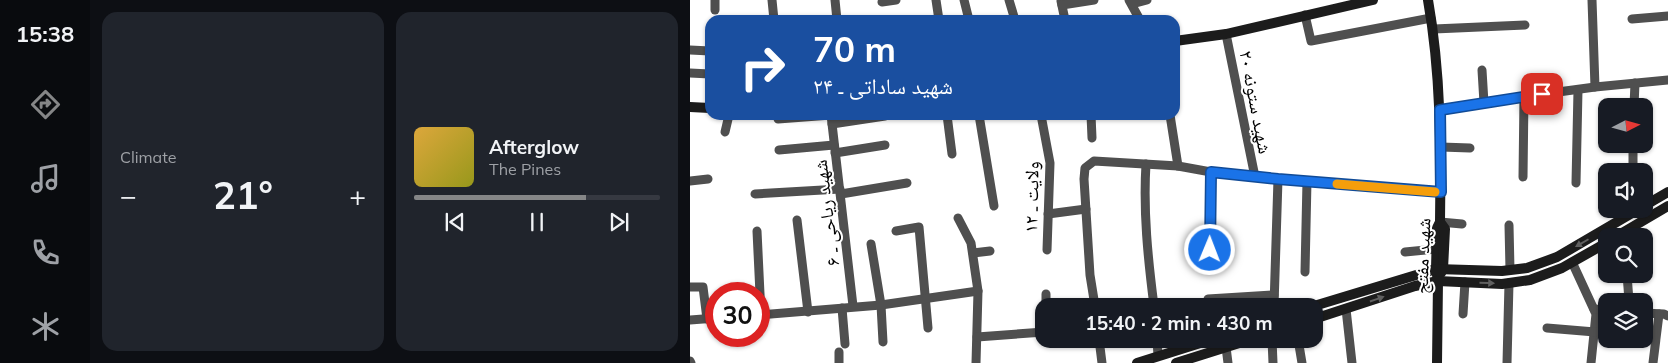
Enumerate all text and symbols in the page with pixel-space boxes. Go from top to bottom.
text: 15:38 [16,20,74,48]
text: 70 m [813,27,896,71]
icon: right [730,35,795,100]
street label: شهید ستونه ۲۰ [1234,48,1278,156]
text: شهید ساداتی ـ ۲۴ [813,72,953,100]
pin [1521,73,1563,115]
icon: arrive [1528,80,1556,108]
icon: directions [28,87,63,122]
north arrow [1598,98,1652,152]
map controls [1598,98,1653,348]
text: Afterglow [489,135,579,159]
text: Climate [120,147,176,167]
text: The Pines [489,159,561,179]
street label: شهید ریاحی ـ ۶ [808,159,844,267]
icon: music [28,161,63,196]
street label: ولایت ـ ۱۲ [1018,161,1044,233]
button: sound [1598,163,1653,218]
text: 21° [213,171,273,219]
text: − [120,178,137,213]
text: + [349,178,366,213]
icon: previous [441,208,469,236]
icon: pause [523,208,551,236]
icon: next [605,208,633,236]
street label: شهید مفتح [1409,218,1436,294]
position arrow [1183,223,1235,275]
button: search [1598,228,1653,283]
icon: phone [28,235,63,270]
one-way arrow [1576,238,1589,247]
one-way arrow [1479,279,1495,287]
speed limit sign: 30 [705,282,770,347]
button: layers [1598,293,1653,348]
one-way arrow [1369,295,1384,302]
icon: climate [28,309,63,344]
text: 15:40 · 2 min · 430 m [1085,311,1273,335]

